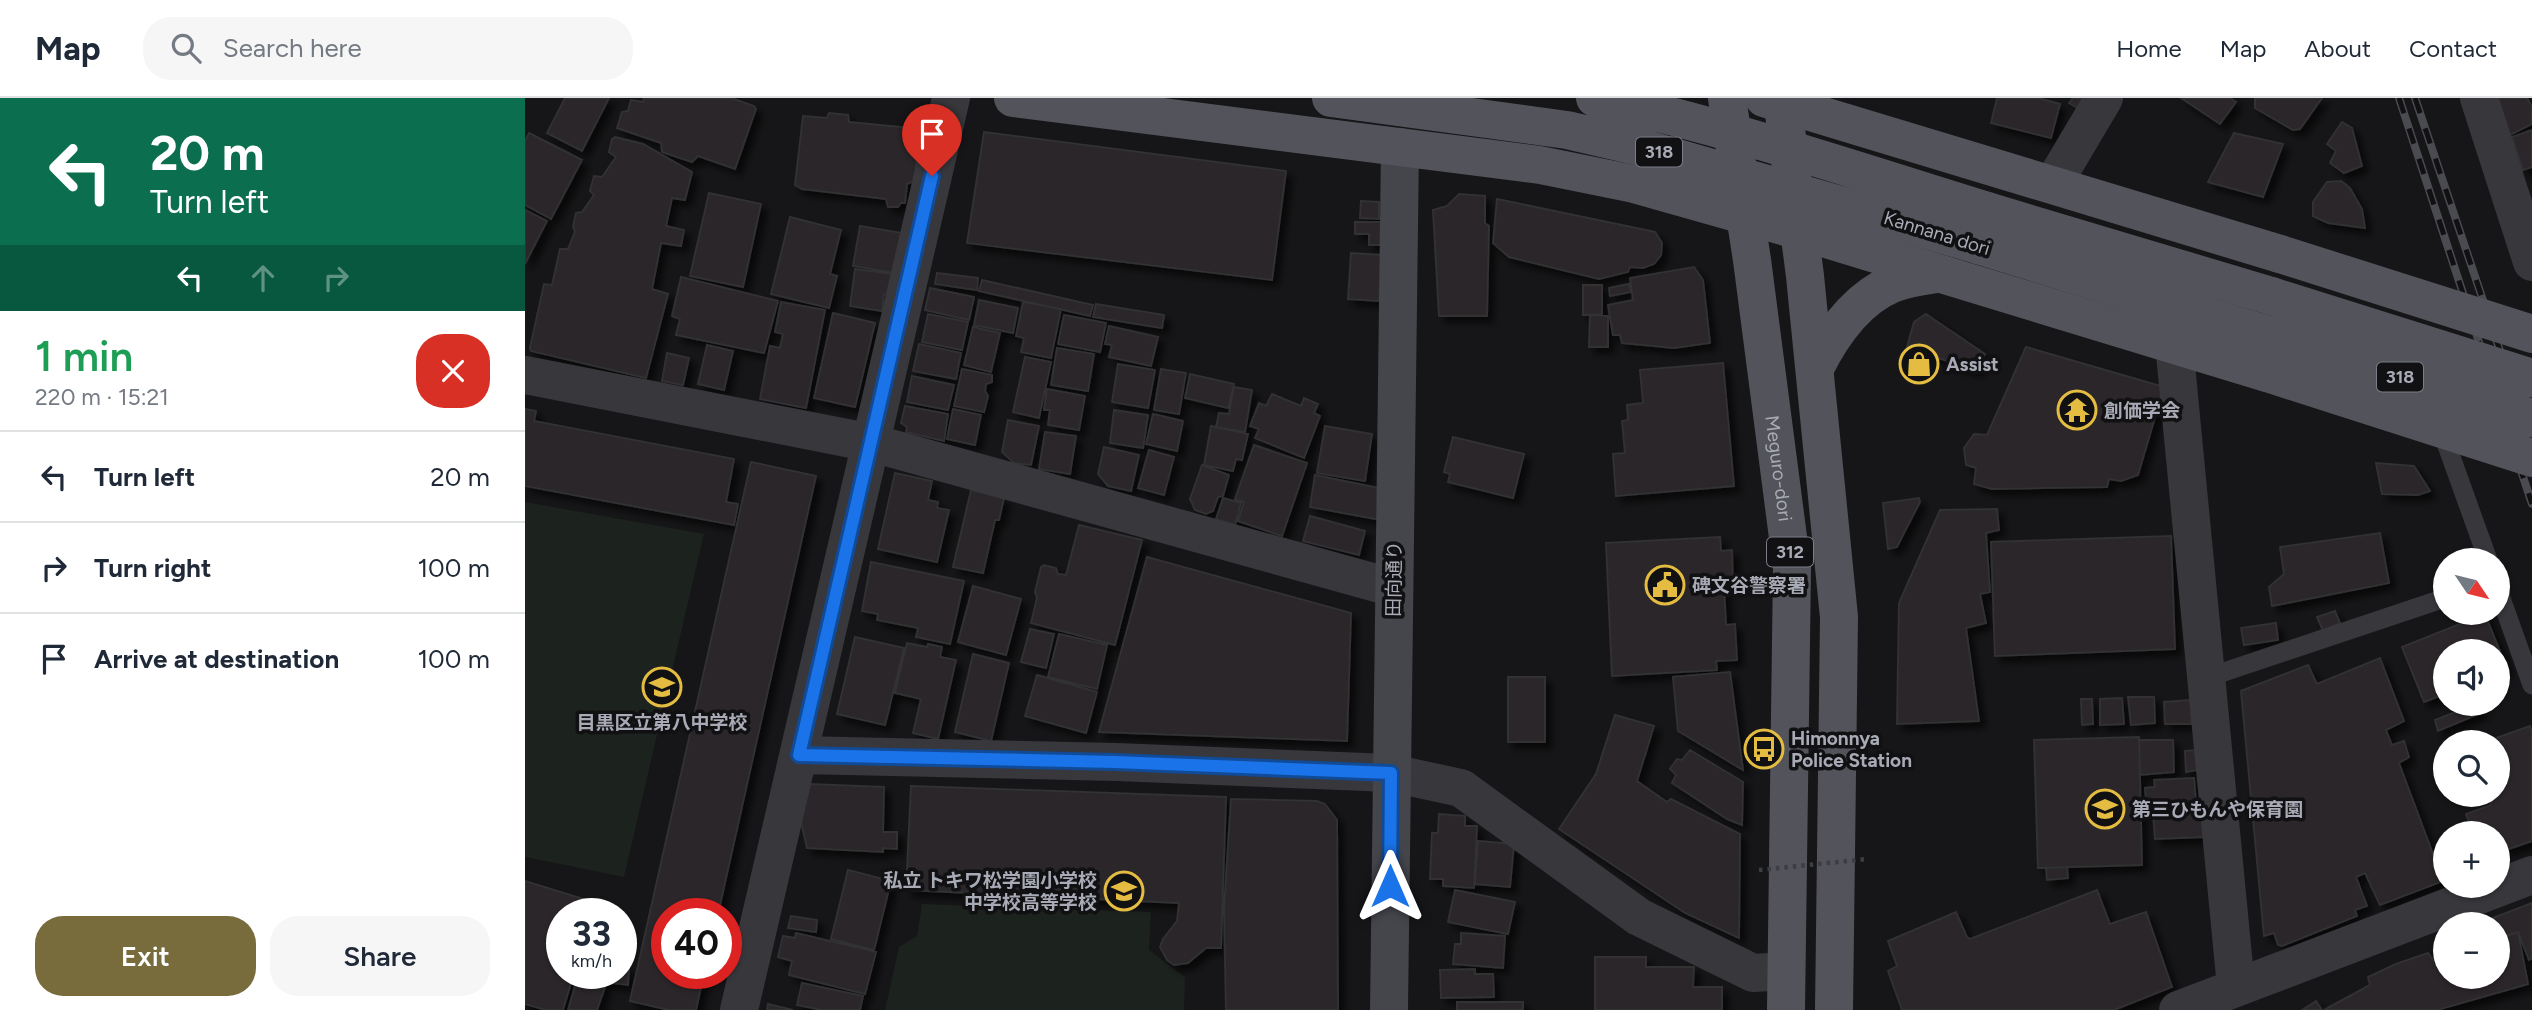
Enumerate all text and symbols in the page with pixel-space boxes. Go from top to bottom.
search box [143,17,633,80]
text: Map [35,29,101,68]
icon: search [167,29,205,67]
text: Search here [223,32,362,64]
text: Home [2116,34,2182,63]
text: Map [2220,34,2266,63]
text: About [2304,34,2371,63]
text: Contact [2409,34,2497,63]
pin [902,104,962,176]
icon: arrive [913,115,951,153]
text: 20 m [150,123,265,182]
icon: left [35,126,126,217]
road number: 318 [1636,138,1682,166]
text: Turn left [150,183,269,221]
street label: Kannana dori [1881,206,1993,260]
icon: left [171,259,209,297]
icon: ahead [244,259,282,297]
icon: right [317,259,355,297]
text: 1 min [35,331,133,382]
button: close [416,334,490,408]
shop icon: Assist [1898,343,1940,385]
place label: Assist [1946,353,1999,376]
road number: 318 [2377,362,2423,391]
text: 220 m · 15:21 [35,383,169,411]
temple icon: 創価学会 [2056,389,2098,431]
place label: 創価学会 [2104,399,2180,422]
street label: Meguro-dori [1761,414,1797,523]
icon: left [35,458,73,496]
text: Turn left [94,461,195,493]
text: 20 m [430,461,490,493]
road number: 312 [1767,538,1813,566]
street label: 田向通り [1382,541,1406,617]
north arrow [2433,548,2509,625]
map controls [2433,548,2510,989]
icon: right [35,549,73,587]
text: Turn right [94,552,211,584]
text: 100 m [417,552,490,584]
public building icon: 碑文谷警察署 [1644,564,1686,606]
place label: 碑文谷警察署 [1692,574,1806,597]
button: sound [2433,639,2510,716]
icon: arrive [35,640,73,678]
text: Arrive at destination [94,643,339,675]
text: 100 m [417,643,490,675]
school or university icon: 目黒区立第八中学校 [641,666,683,708]
place label: 目黒区立第八中学校 [576,711,748,734]
place label: Himonnya Police Station [1791,727,1912,772]
bus stop icon: Himonnya Police Station [1743,728,1785,770]
button: search [2433,730,2510,807]
school or university icon: 第三ひもんや保育園 [2084,788,2126,830]
place label: 第三ひもんや保育園 [2132,798,2303,821]
button: + [2433,821,2510,898]
position arrow [1353,849,1427,923]
place label: 私立 トキワ松学園小学校 中学校高等学校 [883,869,1097,914]
school or university icon: 私立 トキワ松学園小学校 中学校高等学校 [1103,870,1145,912]
speed limit sign: 40 [651,898,742,989]
button: − [2433,912,2510,989]
text: 33 [572,913,611,955]
button: Exit [35,916,256,996]
button: Share [270,916,490,996]
text: km/h [571,950,612,972]

